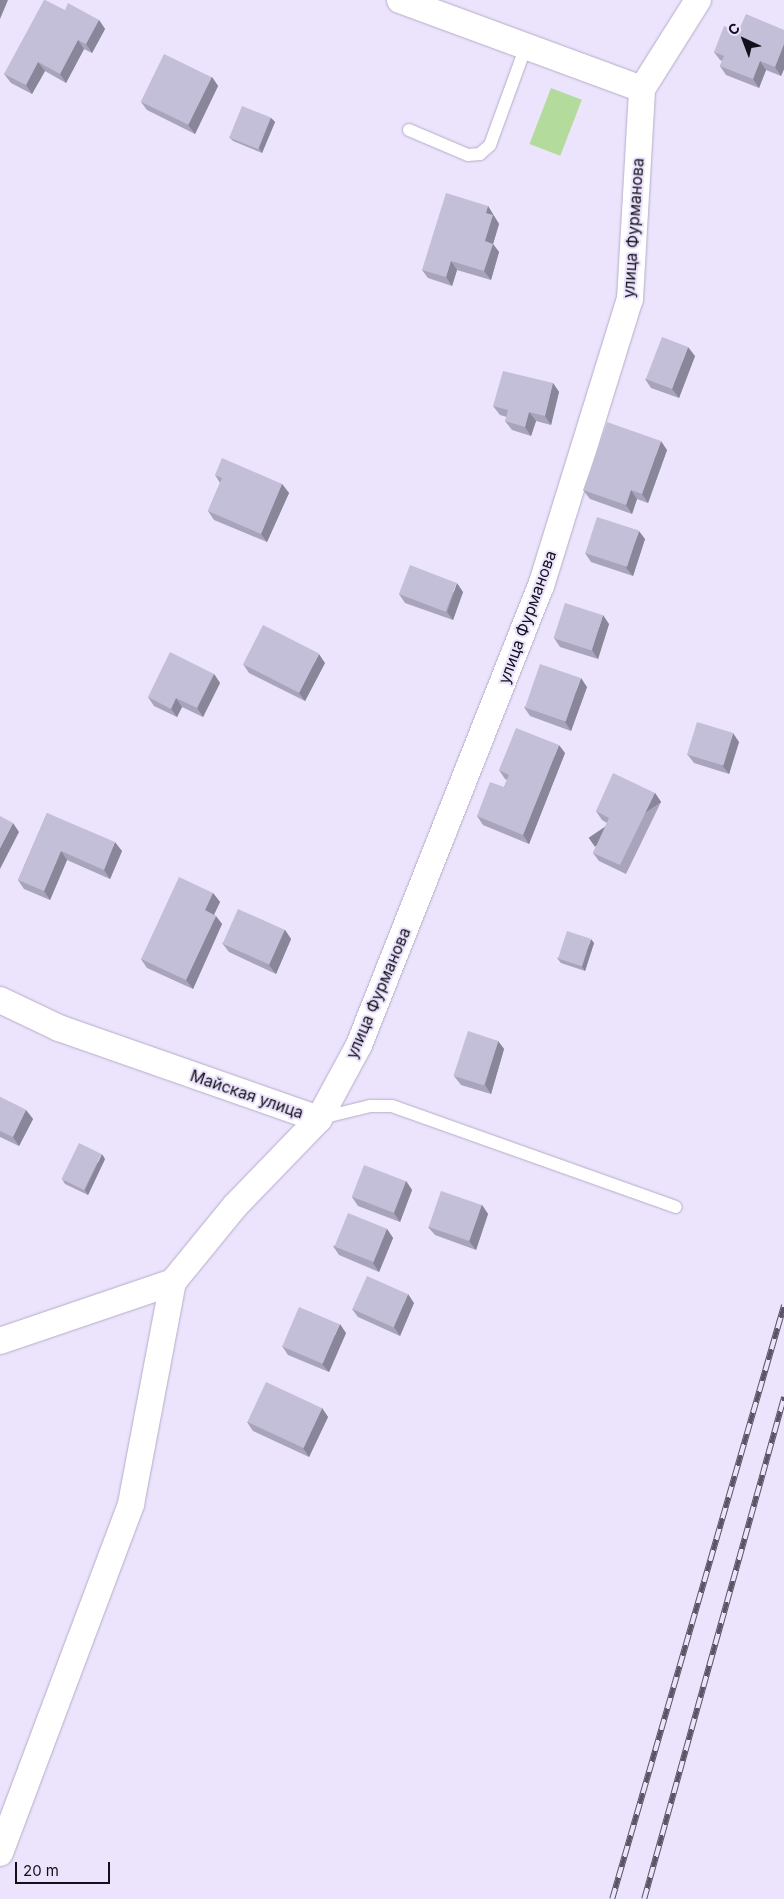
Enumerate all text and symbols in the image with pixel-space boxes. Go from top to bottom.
north arrow [719,15,769,65]
text: С [724,19,743,38]
street label: улица Фурманова [619,157,647,299]
street label: улица Фурманова [494,548,560,686]
street label: улица Фурманова [342,925,414,1061]
street label: Майская улица [188,1066,306,1122]
scale bar [18,1852,112,1884]
text: 20 m [23,1861,59,1880]

